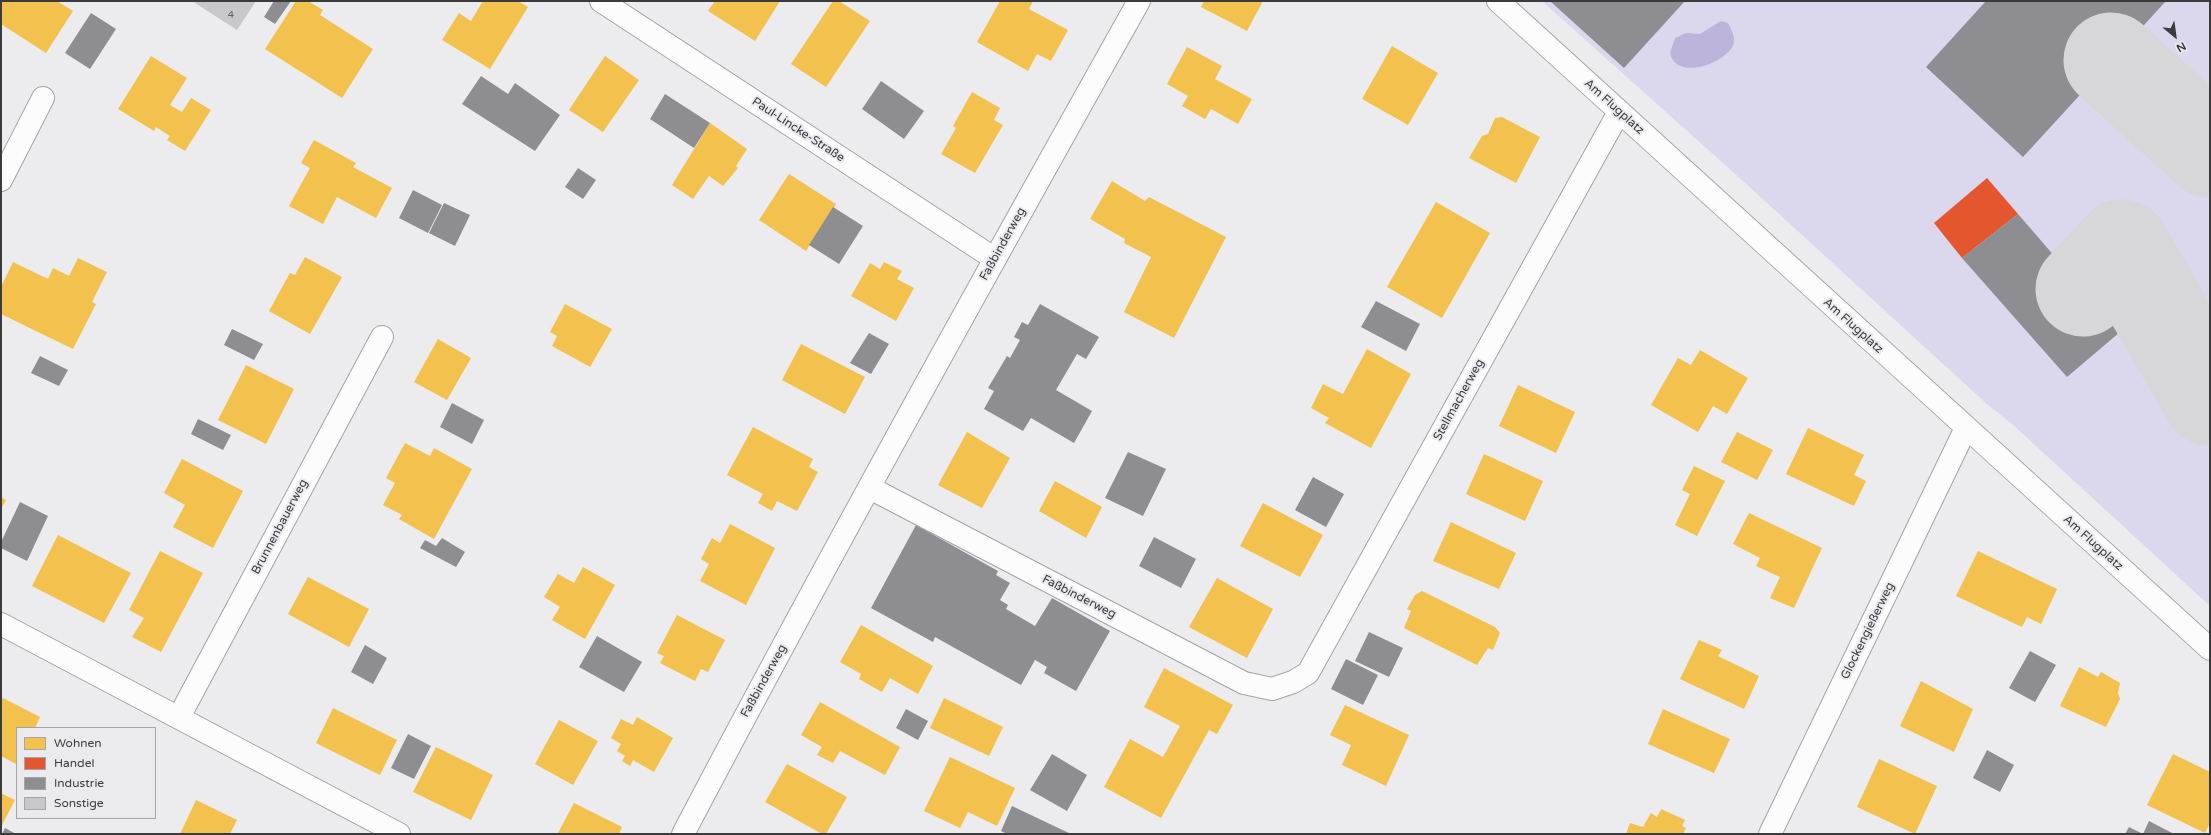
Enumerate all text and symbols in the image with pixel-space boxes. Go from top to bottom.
house number: 4 [228,9,234,21]
north arrow [2155,16,2195,56]
text: N [2174,39,2188,55]
street label: Am Flugplatz [1581,76,1647,138]
street label: Paul-Lincke-Straße [749,95,847,165]
street label: Faßbinderweg [977,205,1029,283]
street label: Am Flugplatz [1820,295,1886,357]
street label: Stellmacherweg [1431,357,1487,443]
street label: Brunnenbauerweg [249,477,311,577]
street label: Am Flugplatz [2060,512,2126,574]
street label: Faßbinderweg [1040,572,1118,622]
street label: Glockengießerweg [1838,580,1898,682]
street label: Faßbinderweg [738,642,790,720]
legend [16,727,156,819]
text: Wohnen [54,736,102,750]
text: Handel [54,756,94,770]
text: Industrie [54,776,104,790]
text: Sonstige [54,796,104,810]

